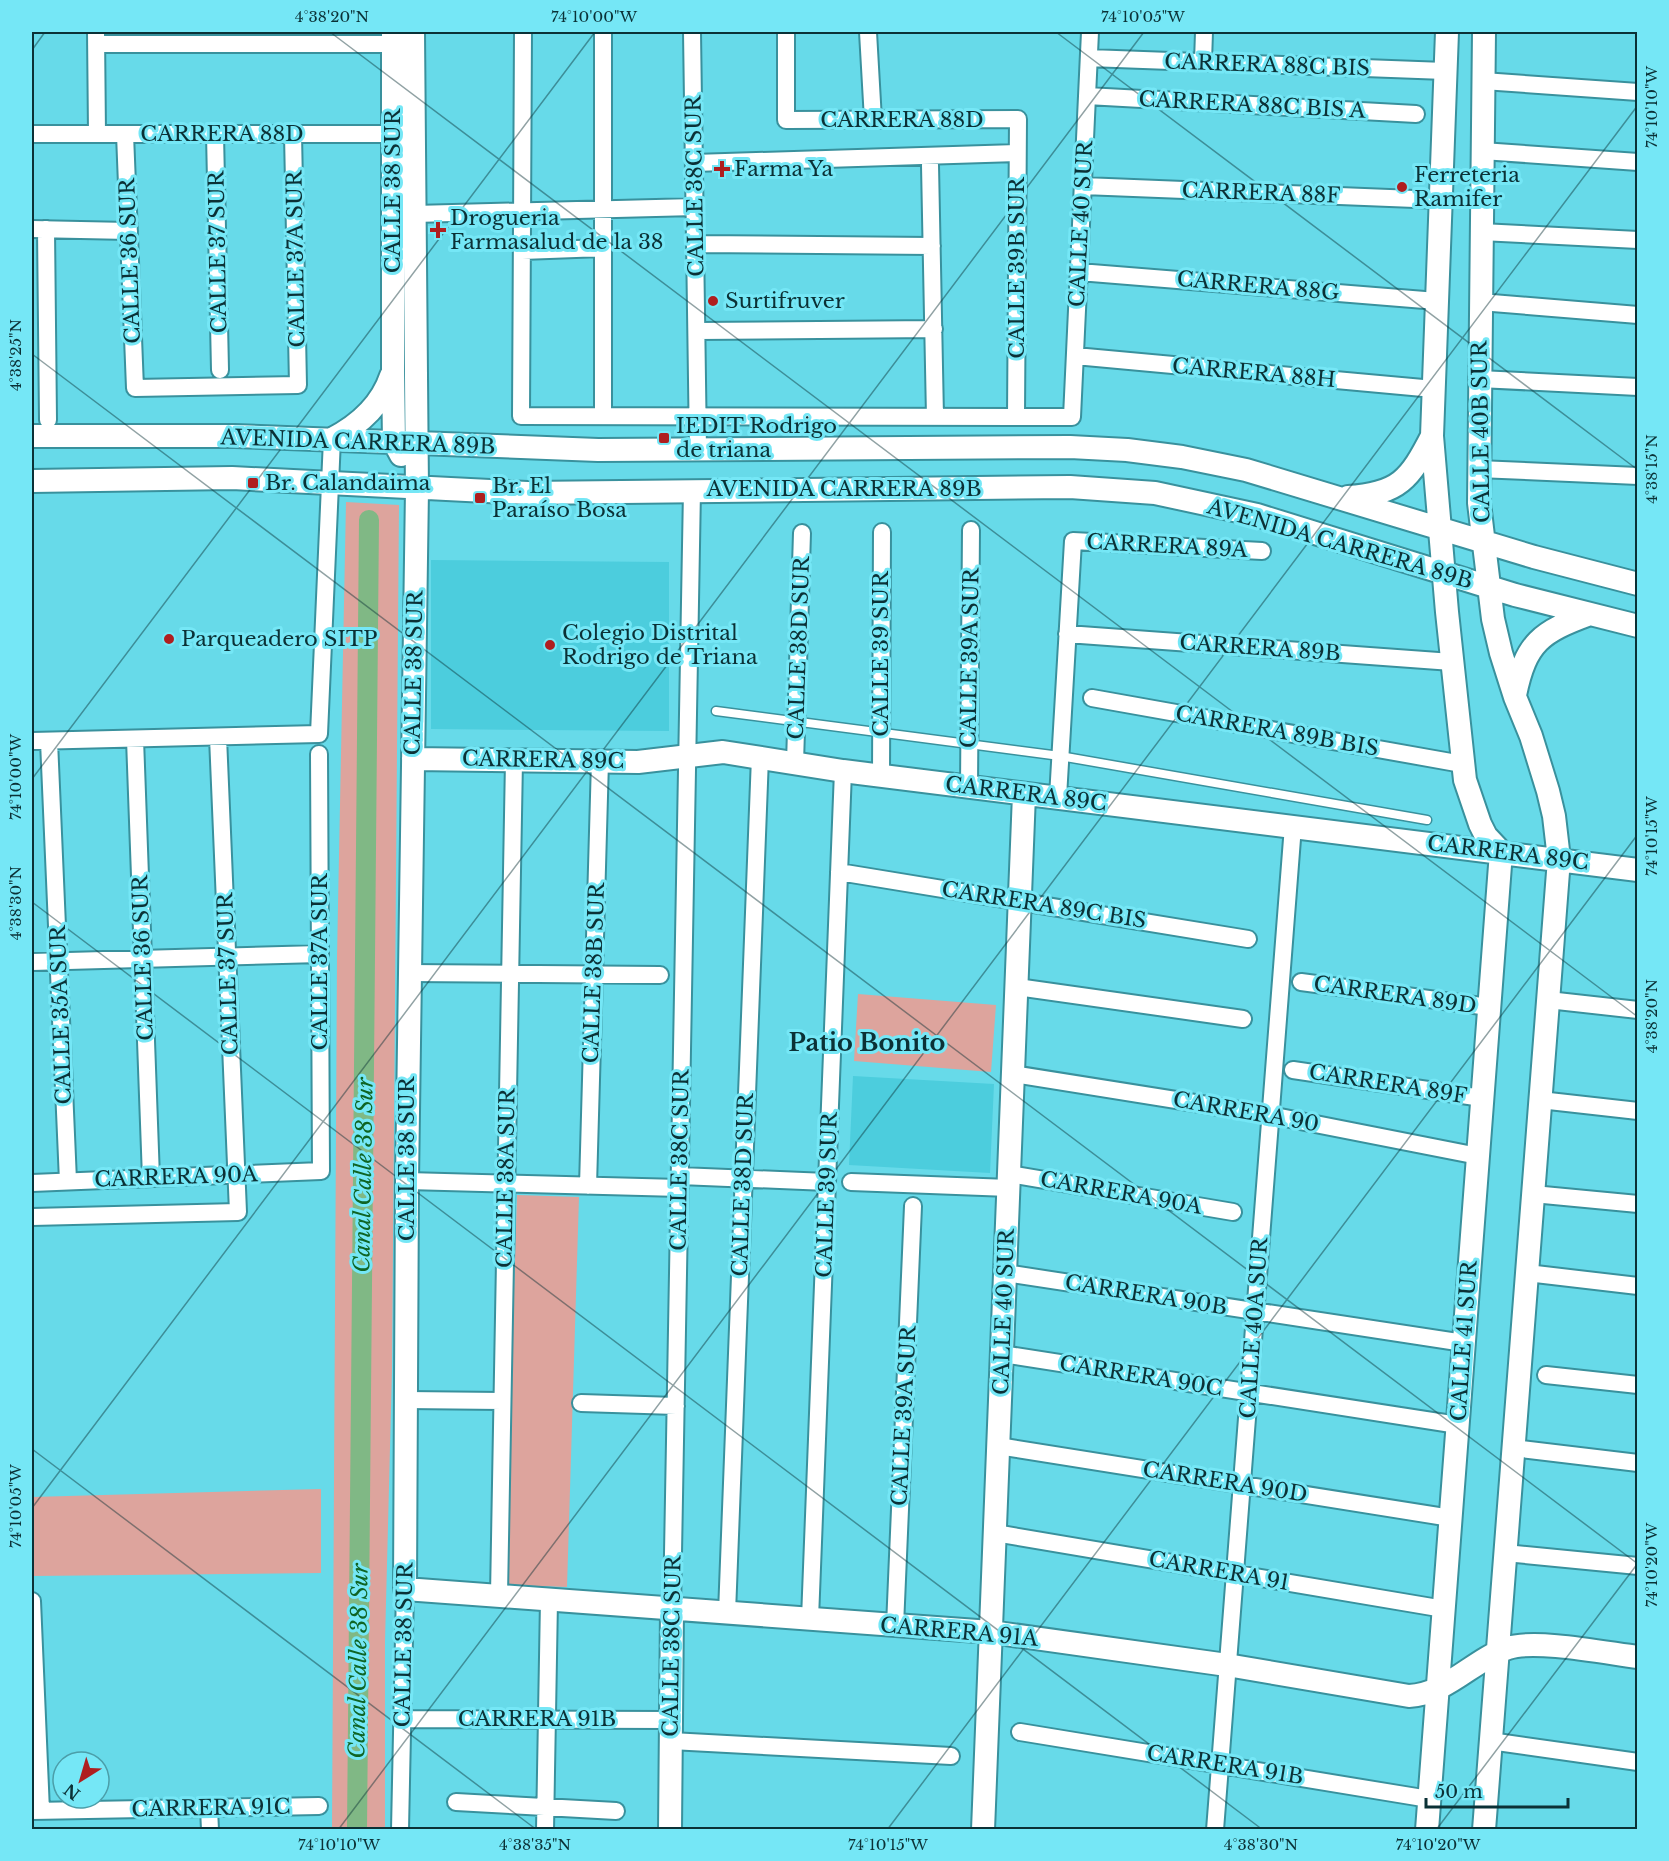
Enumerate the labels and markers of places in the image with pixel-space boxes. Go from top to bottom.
place label: Farma Ya [734,156,833,182]
marker: Farma Ya [715,162,729,176]
place label: Ferreteria Ramifer [1414,162,1520,212]
marker: Ferreteria Ramifer [1395,180,1409,194]
place label: Drogueria Farmasalud de la 38 [450,205,664,255]
marker: Drogueria Farmasalud de la 38 [431,223,445,237]
place label: Surtifruver [725,288,845,314]
marker: Surtifruver [706,294,720,308]
place label: IEDIT Rodrigo de triana [676,413,837,463]
marker: IEDIT Rodrigo de triana [657,431,671,445]
place label: Br. Calandaima [265,470,431,496]
place label: Br. El Paraíso Bosa [492,473,627,523]
marker: Br. Calandaima [246,476,260,490]
marker: Br. El Paraíso Bosa [473,491,487,505]
place label: Colegio Distrital Rodrigo de Triana [562,620,758,670]
place label: Parqueadero SITP [181,626,377,652]
marker: Parqueadero SITP [162,632,176,646]
marker: Colegio Distrital Rodrigo de Triana [543,638,557,652]

